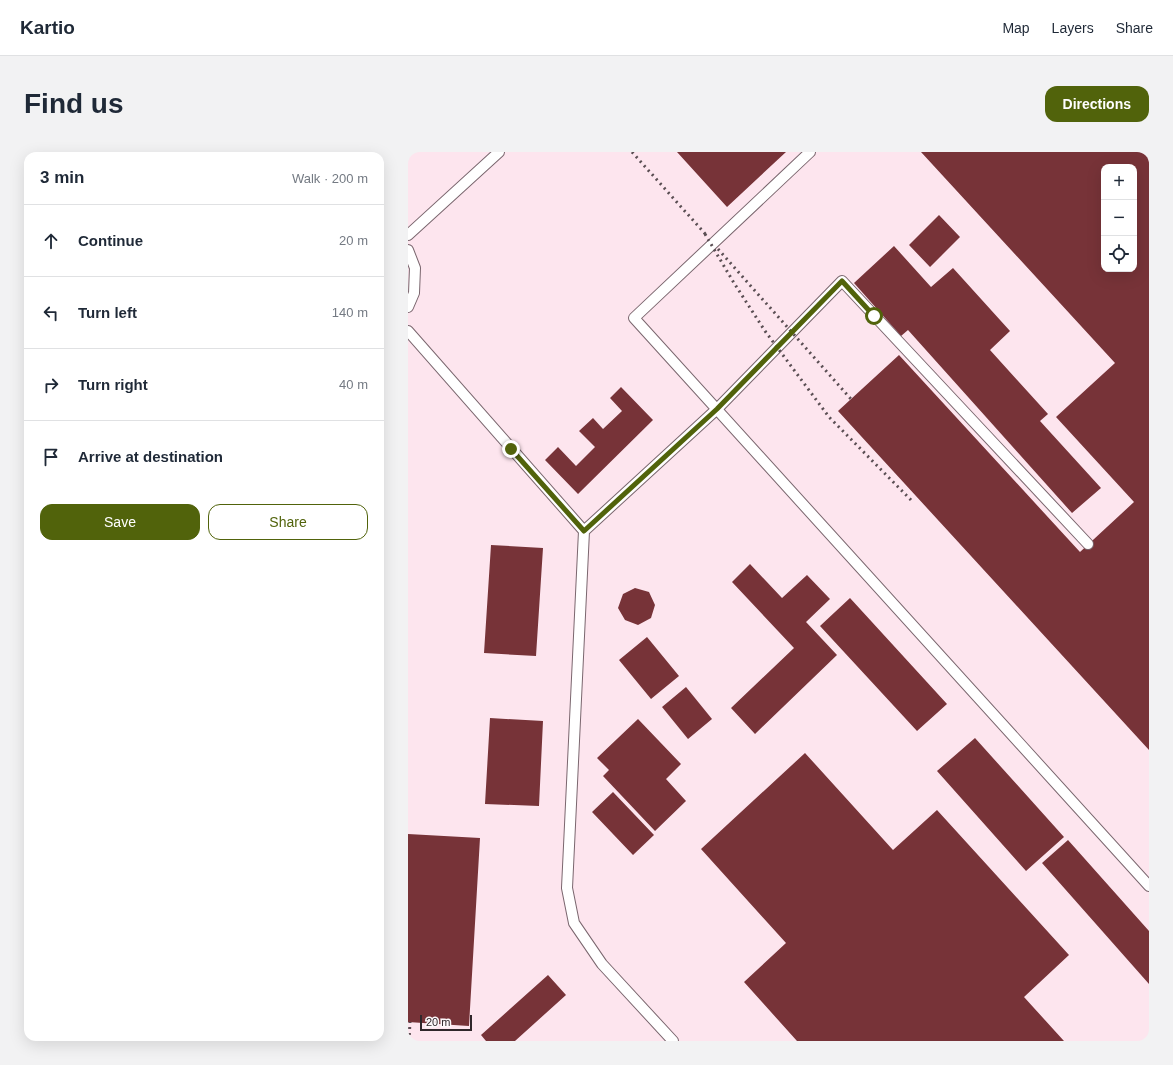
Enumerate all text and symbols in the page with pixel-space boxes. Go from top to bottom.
text: Kartio [20,17,75,38]
text: Map [1002,20,1030,36]
text: Layers [1052,20,1094,36]
text: Share [1116,20,1153,36]
button: Directions [1045,86,1149,122]
text: Find us [24,88,124,119]
map controls [1101,164,1137,272]
button: + [1101,164,1137,200]
text: 3 min [40,168,84,187]
text: Walk · 200 m [292,171,368,186]
button: − [1101,200,1137,236]
icon: ahead [40,230,62,252]
text: Continue [78,232,143,249]
text: 20 m [339,233,368,248]
button: locate [1101,236,1137,272]
icon: left [40,302,62,324]
text: Turn left [78,304,137,321]
text: 140 m [332,305,368,320]
route start [865,307,883,325]
icon: right [40,374,62,396]
text: Turn right [78,376,148,393]
text: 40 m [339,377,368,392]
route end [502,440,520,458]
icon: arrive [40,446,62,468]
text: Arrive at destination [78,448,223,465]
button: Save [40,504,200,540]
button: Share [208,504,368,540]
scale bar [420,1013,472,1032]
text: 20 m [426,1016,450,1028]

